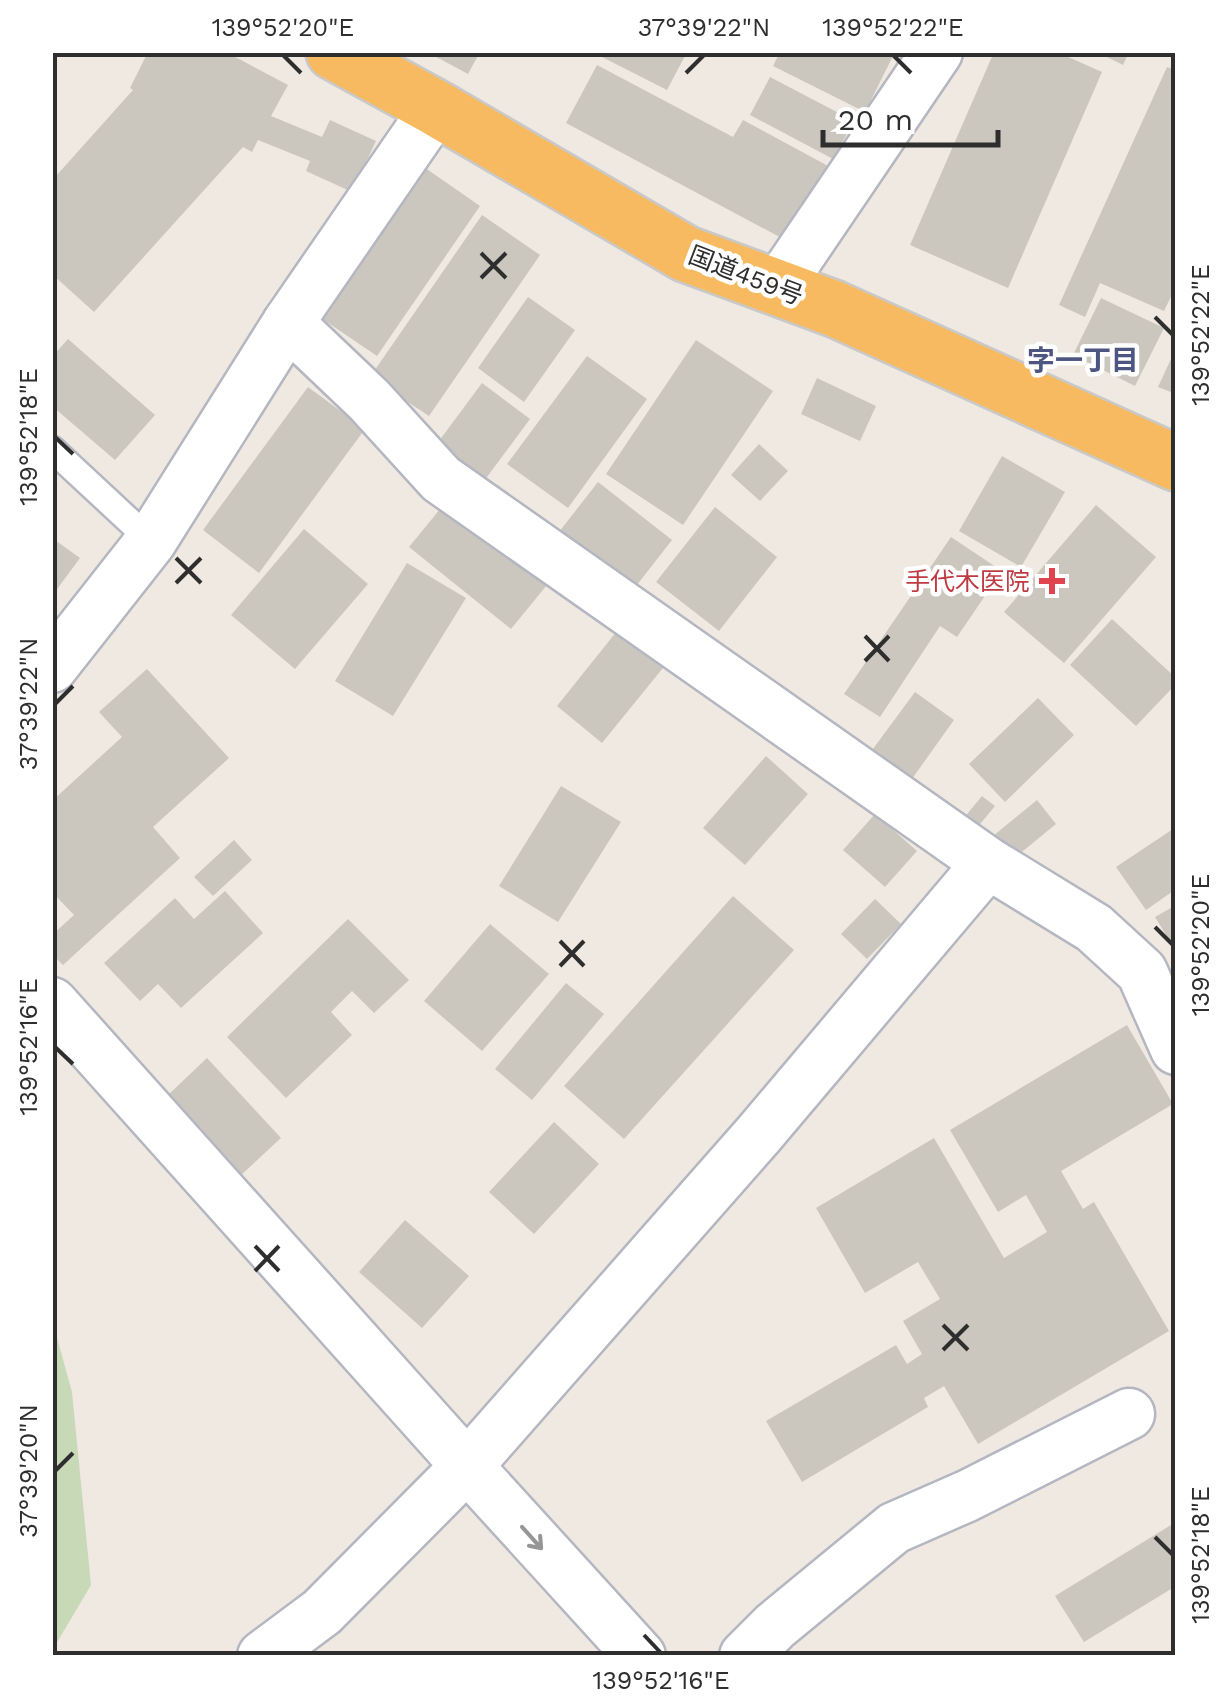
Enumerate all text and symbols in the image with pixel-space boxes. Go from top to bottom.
text: 139°52'20"E [212,13,354,42]
text: 37°39'22"N [638,13,770,42]
text: 139°52'22"E [822,13,964,42]
scale bar [823,85,998,147]
text: 20 m [838,102,913,137]
street label: 国道459号 [684,240,807,311]
text: 139°52'22"E [1186,264,1215,406]
district label: 字一丁目 [1027,344,1139,377]
text: 139°52'18"E [14,368,43,506]
place label: 手代木医院 [905,567,1030,596]
marker: 手代木医院 [1039,568,1065,594]
text: 37°39'22"N [14,638,43,770]
text: 139°52'20"E [1186,874,1215,1016]
text: 139°52'16"E [14,978,43,1116]
text: 37°39'20"N [14,1404,43,1538]
text: 139°52'18"E [1186,1486,1215,1624]
one-way arrow [521,1525,544,1550]
text: 139°52'16"E [592,1666,730,1695]

